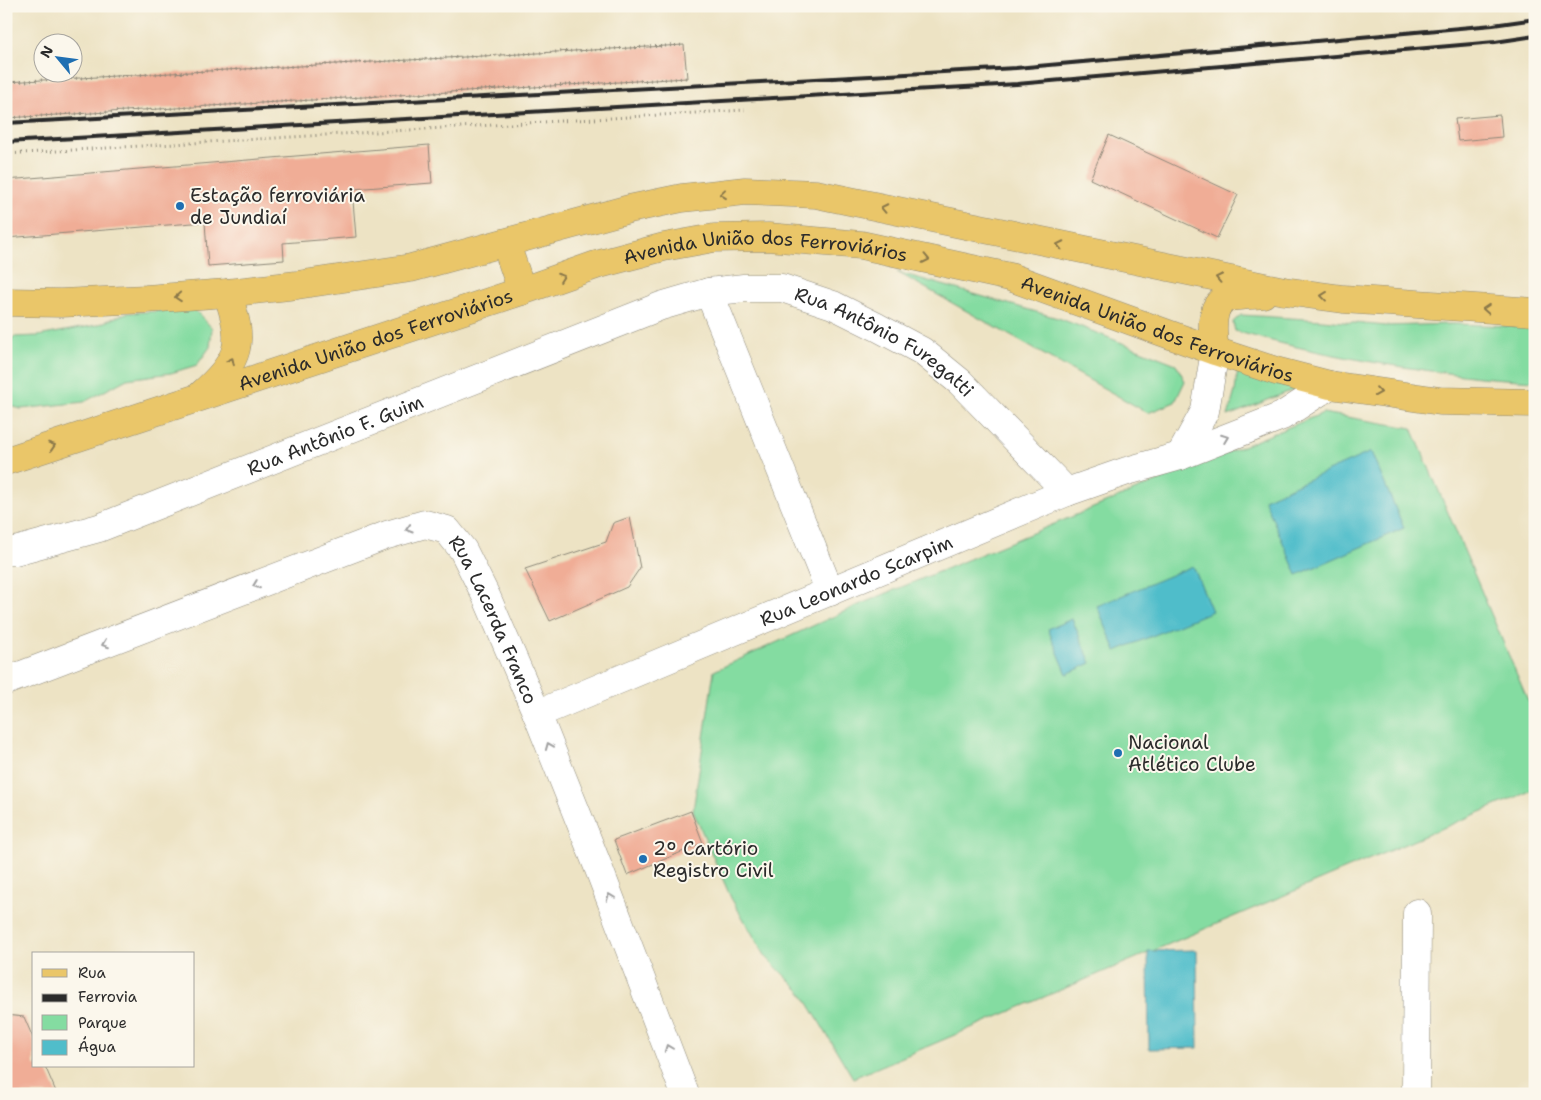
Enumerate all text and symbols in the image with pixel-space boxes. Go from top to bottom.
north arrow [32,32,82,82]
text: N [36,42,57,61]
place label: Estação ferroviária de Jundiaí [190,183,365,230]
one-way arrow [719,188,727,199]
marker: Estação ferroviária de Jundiaí [174,200,186,212]
one-way arrow [880,203,888,214]
street label: Avenida União dos Ferroviários [621,225,910,270]
one-way arrow [1056,240,1065,251]
one-way arrow [922,253,931,264]
street label: Avenida União dos Ferroviários [1017,270,1296,388]
one-way arrow [556,273,565,283]
one-way arrow [1215,273,1224,284]
street label: Rua Antônio Furegatti [791,281,979,402]
street label: Avenida União dos Ferroviários [235,283,516,397]
one-way arrow [174,291,182,302]
one-way arrow [1320,291,1328,302]
one-way arrow [1482,303,1490,314]
one-way arrow [225,357,235,366]
one-way arrow [1375,386,1383,397]
street label: Rua Antônio F. Guim [244,389,427,481]
one-way arrow [1221,434,1229,444]
one-way arrow [48,442,56,452]
one-way arrow [405,523,413,533]
street label: Rua Leonardo Scarpim [756,529,956,632]
street label: Rua Lacerda Franco [443,530,543,708]
one-way arrow [253,580,261,590]
one-way arrow [101,637,110,648]
place label: Nacional Atlético Clube [1128,730,1256,777]
one-way arrow [545,742,556,751]
marker: Nacional Atlético Clube [1112,747,1124,759]
place label: 2º Cartório Registro Civil [653,836,774,883]
marker: 2º Cartório Registro Civil [637,853,649,865]
one-way arrow [605,893,615,901]
legend [32,952,195,1068]
text: Rua [78,963,107,983]
text: Ferrovia [78,987,138,1007]
text: Parque [78,1013,127,1033]
text: Água [78,1036,117,1057]
one-way arrow [664,1044,674,1053]

